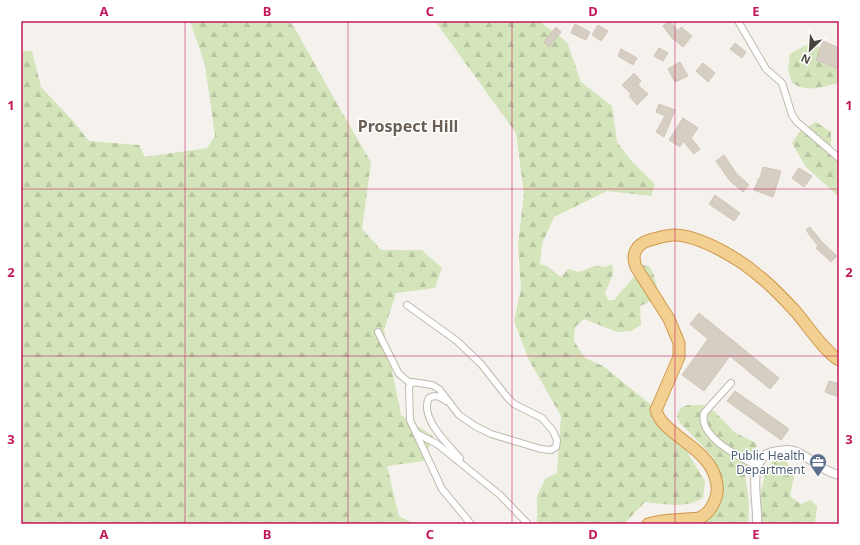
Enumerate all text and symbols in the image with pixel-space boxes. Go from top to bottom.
text: A [100,2,109,20]
text: B [263,2,271,20]
text: C [426,2,434,20]
text: D [588,2,598,20]
text: E [752,2,760,20]
north arrow [790,30,830,70]
text: N [798,51,813,68]
text: 1 [7,96,15,114]
text: 1 [845,96,853,114]
district label: Prospect Hill [358,115,458,137]
text: 2 [7,263,15,281]
text: 2 [845,263,853,281]
text: 3 [7,430,15,448]
text: 3 [845,430,853,448]
place label: Public Health Department [731,447,806,478]
office icon: Public Health Department [808,452,828,477]
text: A [100,525,109,543]
text: B [263,525,271,543]
text: C [426,525,434,543]
text: D [588,525,598,543]
text: E [752,525,760,543]

